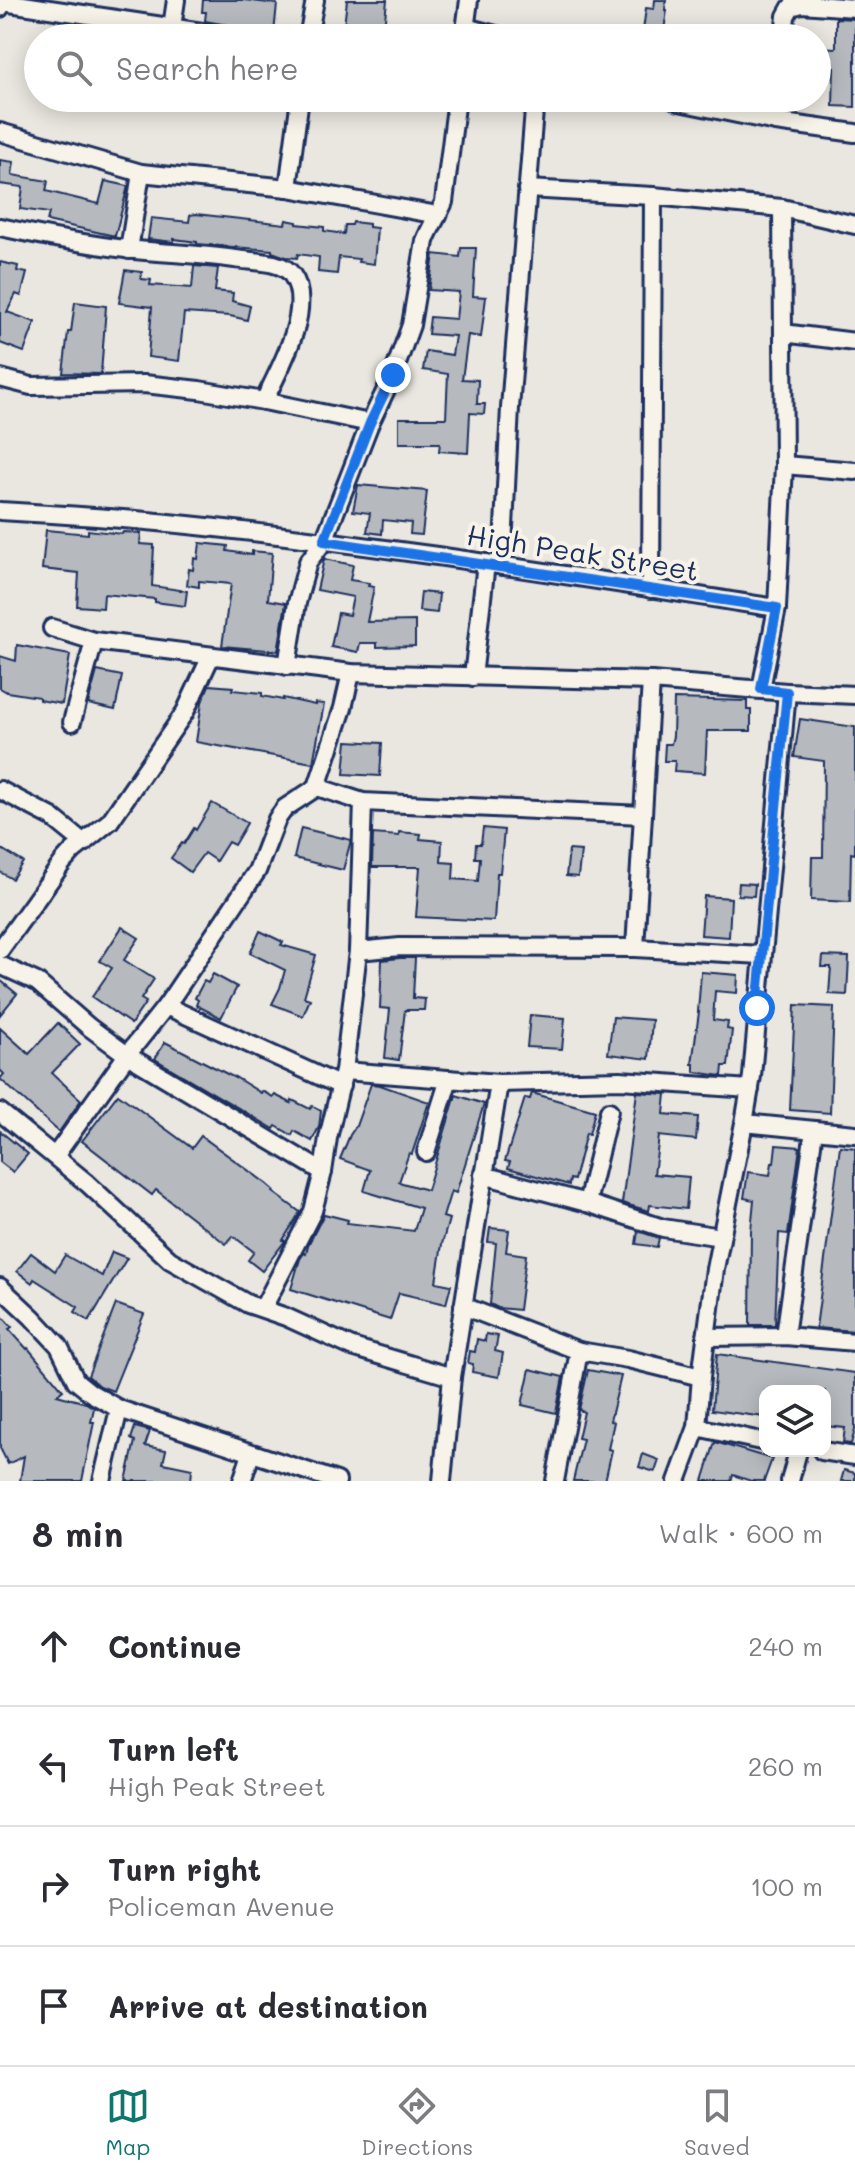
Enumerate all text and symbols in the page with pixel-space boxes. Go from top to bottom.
search box [24,24,831,112]
icon: search [52,46,96,90]
text: Search here [116,48,299,88]
route end [375,357,411,393]
street label: High Peak Street [464,516,702,588]
route start [739,990,775,1026]
map controls [759,1385,831,1457]
button: layers [759,1385,831,1457]
text: 8 min [32,1511,123,1556]
text: Walk · 600 m [659,1516,823,1550]
icon: ahead [32,1624,76,1668]
text: Continue [108,1626,241,1666]
text: 240 m [748,1629,823,1663]
text: Turn left [108,1729,239,1769]
icon: left [32,1744,76,1788]
text: 260 m [748,1749,823,1783]
text: High Peak Street [108,1769,326,1803]
text: Turn right [108,1849,261,1889]
icon: right [32,1864,76,1908]
text: 100 m [750,1869,823,1903]
text: Policeman Avenue [108,1889,335,1923]
icon: arrive [32,1984,76,2028]
text: Arrive at destination [108,1986,428,2026]
tab: Map [106,2084,150,2161]
tab: Directions [361,2084,473,2161]
tab: Saved [684,2084,749,2161]

